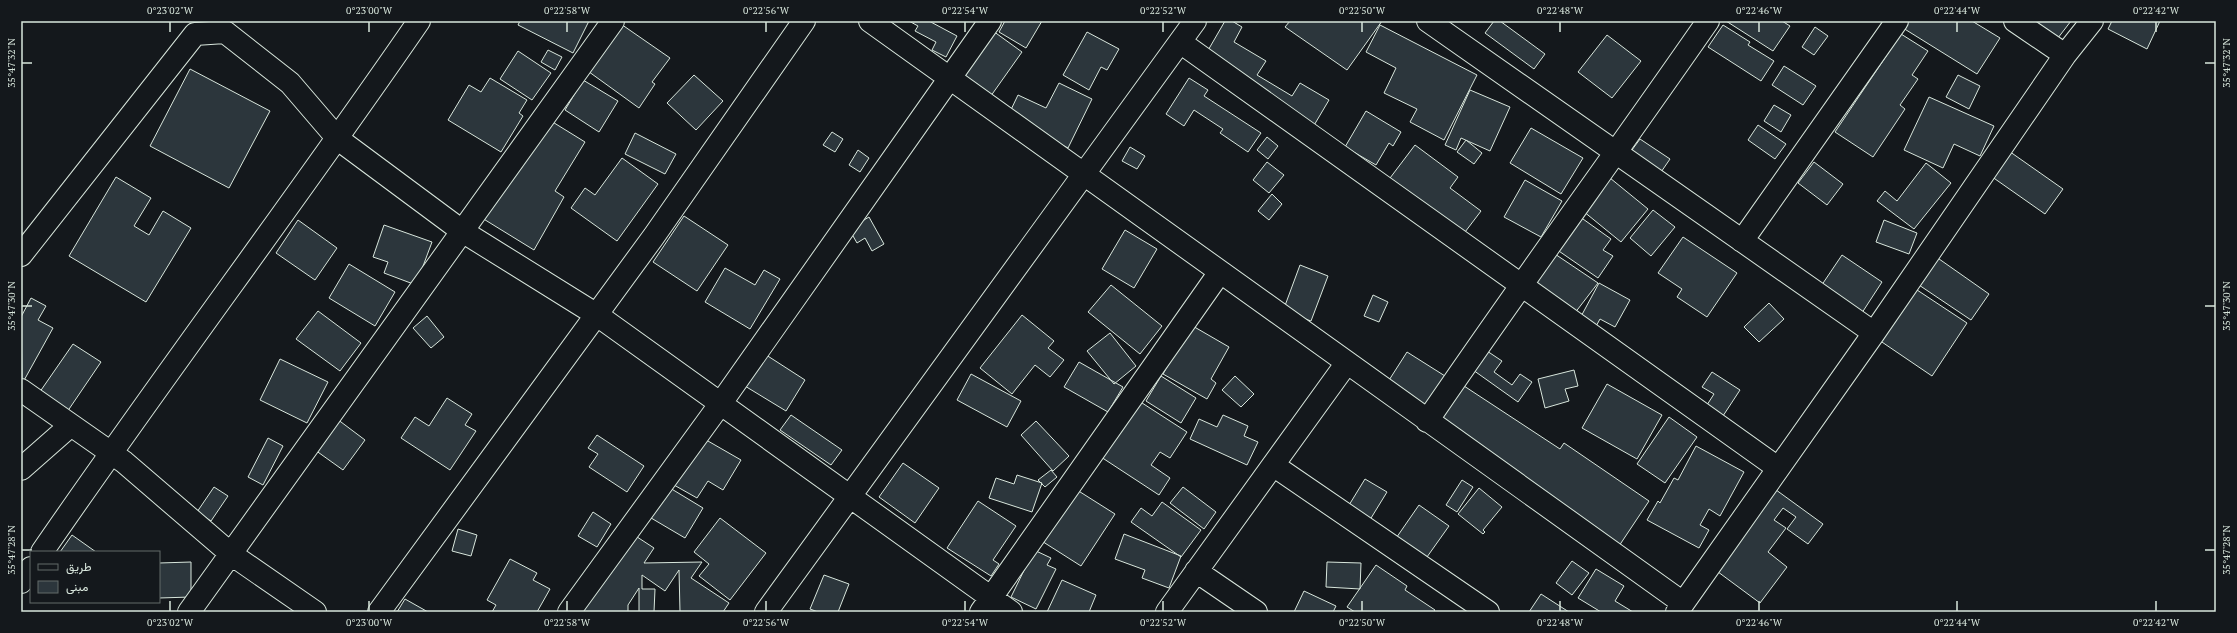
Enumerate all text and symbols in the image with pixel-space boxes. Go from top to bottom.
text: 0°23'02"W [147,4,194,17]
text: 0°23'00"W [346,4,393,17]
text: 0°22'58"W [544,4,591,17]
text: 0°22'56"W [743,4,790,17]
text: 0°22'54"W [942,4,989,17]
text: 0°22'52"W [1140,4,1187,17]
text: 0°22'50"W [1339,4,1386,17]
text: 0°22'48"W [1537,4,1584,17]
text: 0°22'46"W [1736,4,1783,17]
text: 0°22'44"W [1934,4,1981,17]
text: 0°22'42"W [2133,4,2180,17]
text: 35°47'32"N [5,38,18,88]
text: 35°47'32"N [2220,38,2233,88]
text: 35°47'30"N [5,281,18,331]
text: 35°47'30"N [2220,281,2233,331]
text: 35°47'28"N [5,525,18,575]
text: 35°47'28"N [2220,525,2233,575]
legend [30,551,160,603]
text: طريق [66,559,92,575]
text: مبنى [66,579,88,595]
text: 0°23'02"W [147,616,194,629]
text: 0°23'00"W [346,616,393,629]
text: 0°22'58"W [544,616,591,629]
text: 0°22'56"W [743,616,790,629]
text: 0°22'54"W [942,616,989,629]
text: 0°22'52"W [1140,616,1187,629]
text: 0°22'50"W [1339,616,1386,629]
text: 0°22'48"W [1537,616,1584,629]
text: 0°22'46"W [1736,616,1783,629]
text: 0°22'44"W [1934,616,1981,629]
text: 0°22'42"W [2133,616,2180,629]

